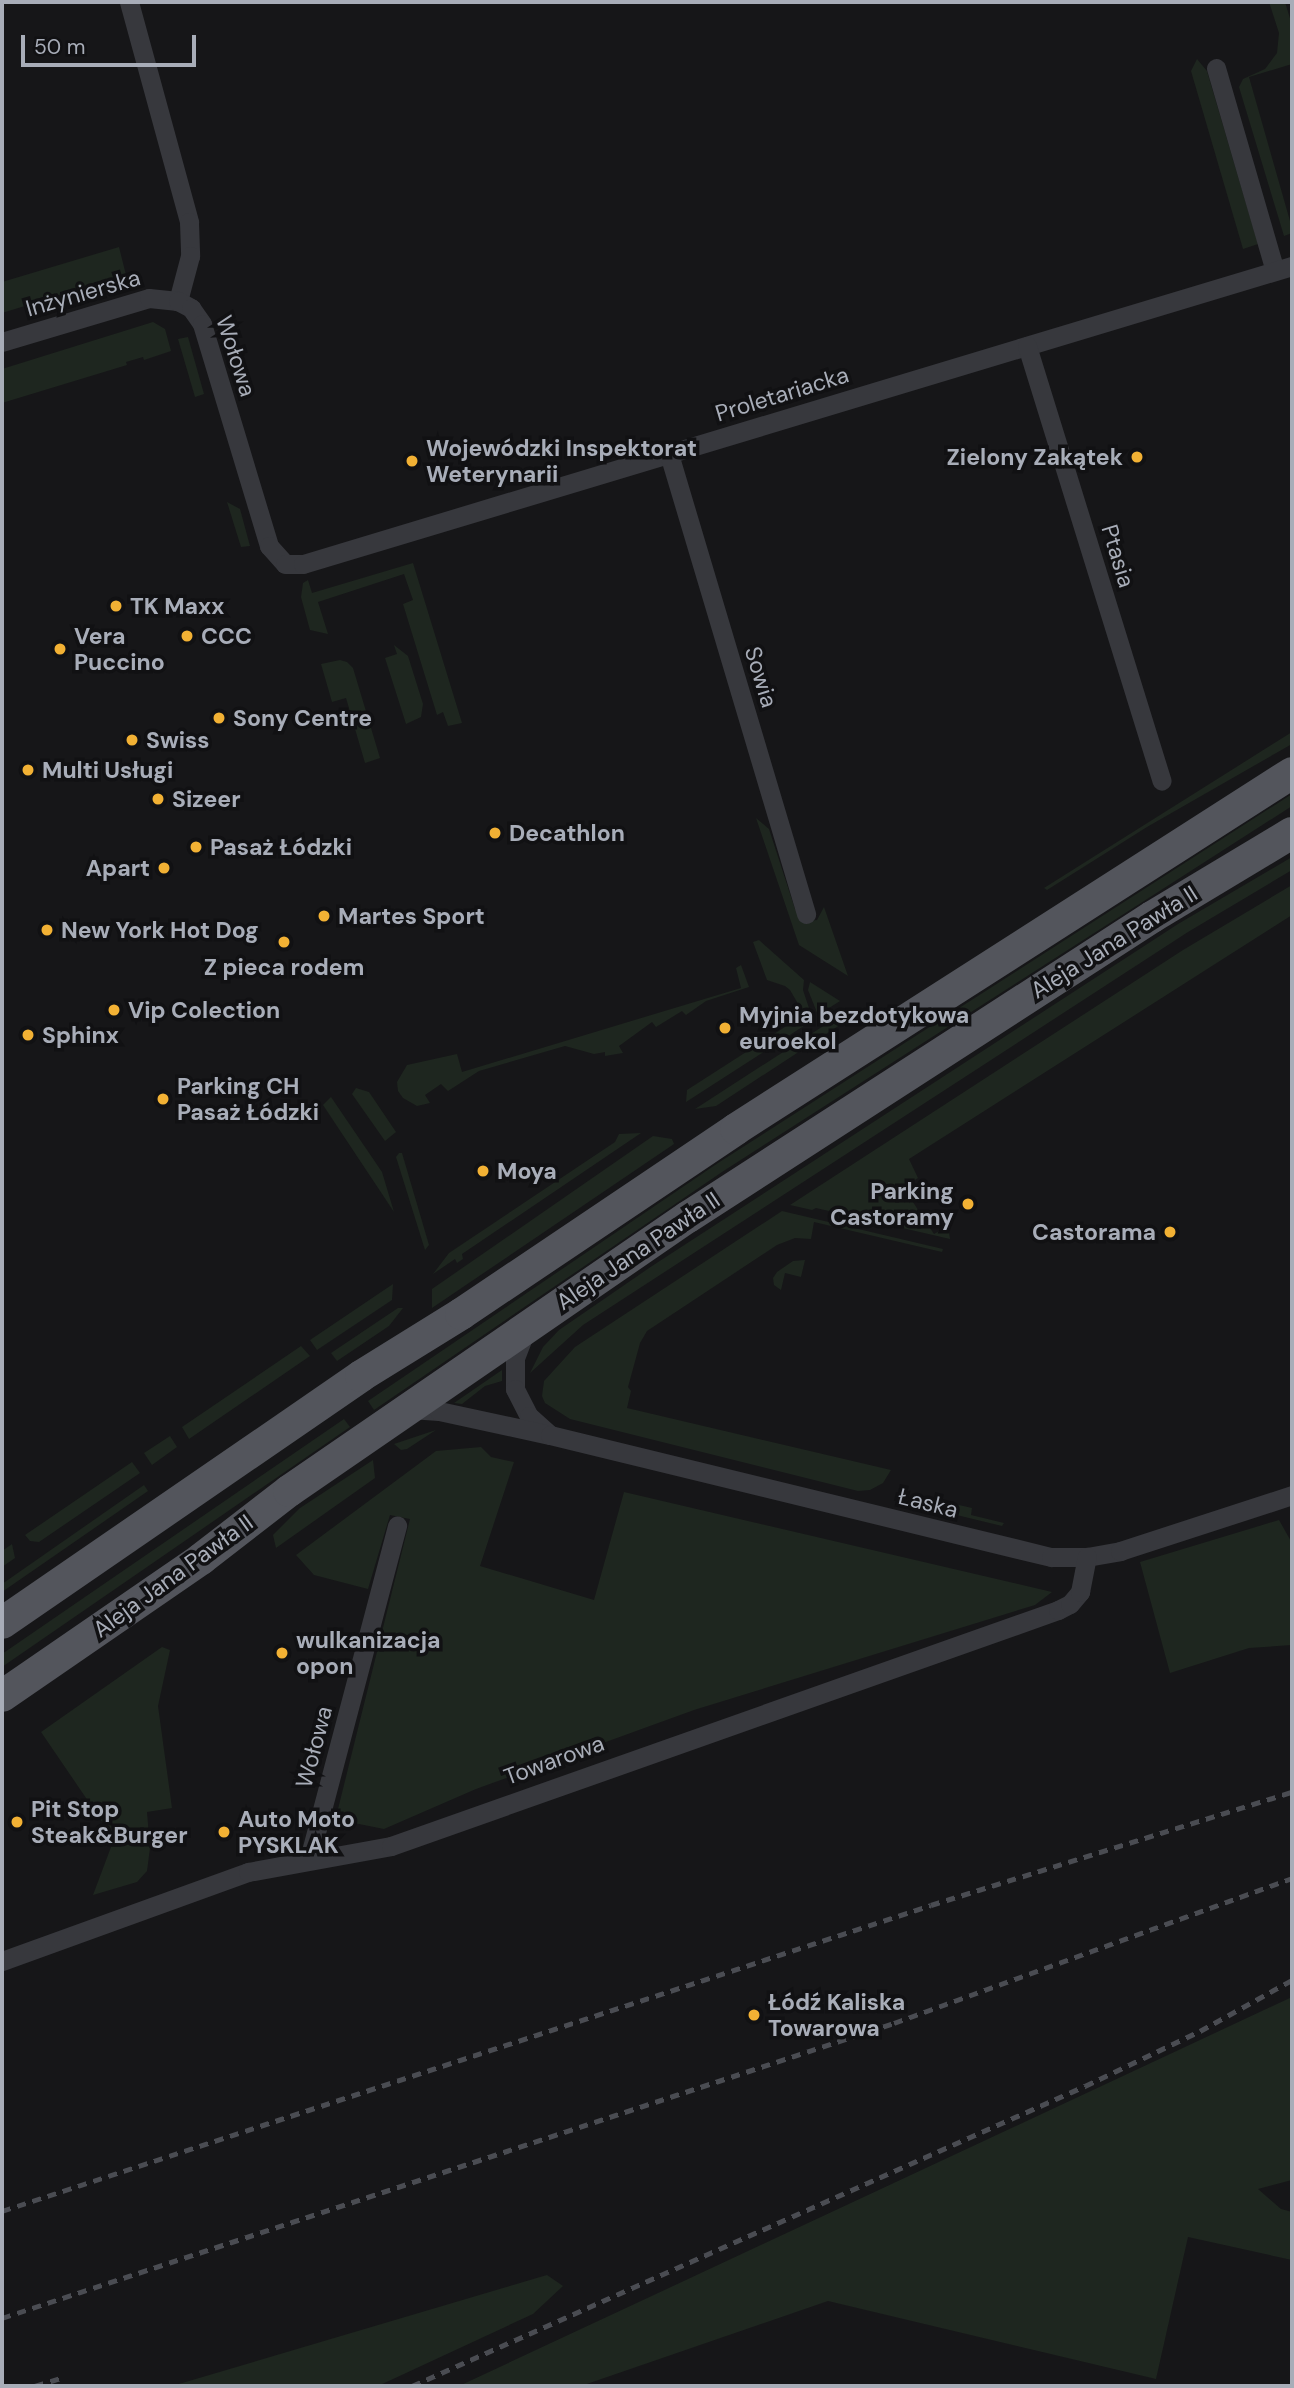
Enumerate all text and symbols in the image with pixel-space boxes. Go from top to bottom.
scale bar [24,21,200,65]
text: 50 m [34,33,85,61]
street label: Inżynierska [23,264,143,322]
street label: Wołowa [210,312,262,400]
street label: Proletariacka [712,361,852,427]
place label: Wojewódzki Inspektorat Weterynarii [426,434,697,488]
place label: Zielony Zakątek [947,443,1123,471]
marker: Zielony Zakątek [1129,449,1145,465]
marker: Wojewódzki Inspektorat Weterynarii [404,453,420,469]
street label: Ptasia [1095,521,1141,591]
place label: TK Maxx [130,592,224,620]
marker: TK Maxx [108,598,124,614]
place label: Vera Puccino [74,622,165,676]
place label: CCC [201,622,252,650]
marker: CCC [179,628,195,644]
marker: Vera Puccino [52,641,68,657]
street label: Sowia [739,643,783,711]
place label: Sony Centre [233,704,372,732]
marker: Sony Centre [211,710,227,726]
place label: Swiss [146,726,210,754]
marker: Swiss [124,732,140,748]
place label: Multi Usługi [42,756,173,784]
marker: Multi Usługi [20,762,36,778]
place label: Sizeer [172,785,241,813]
marker: Sizeer [150,791,166,807]
place label: Decathlon [509,819,625,847]
marker: Decathlon [487,825,503,841]
place label: Pasaż Łódzki [210,833,352,861]
marker: Pasaż Łódzki [188,839,204,855]
place label: Apart [86,854,150,882]
marker: Apart [156,860,172,876]
street label: Aleja Jana Pawła II [1026,880,1202,1004]
place label: Martes Sport [338,902,485,930]
marker: Martes Sport [316,908,332,924]
place label: New York Hot Dog [61,916,259,944]
marker: New York Hot Dog [39,922,55,938]
marker: Z pieca rodem [276,934,292,950]
place label: Z pieca rodem [204,953,364,981]
place label: Vip Colection [128,996,280,1024]
place label: Myjnia bezdotykowa euroekol [739,1001,969,1055]
marker: Vip Colection [106,1002,122,1018]
marker: Myjnia bezdotykowa euroekol [717,1020,733,1036]
place label: Sphinx [42,1021,119,1049]
marker: Sphinx [20,1027,36,1043]
place label: Parking CH Pasaż Łódzki [177,1072,319,1126]
marker: Parking CH Pasaż Łódzki [155,1091,171,1107]
place label: Moya [497,1157,557,1185]
marker: Moya [475,1163,491,1179]
place label: Parking Castoramy [830,1177,954,1231]
street label: Aleja Jana Pawła II [551,1186,725,1316]
marker: Parking Castoramy [960,1196,976,1212]
place label: Castorama [1032,1218,1156,1246]
marker: Castorama [1162,1224,1178,1240]
street label: Łaska [895,1482,961,1524]
street label: Aleja Jana Pawła II [87,1509,259,1643]
place label: wulkanizacja opon [296,1626,440,1680]
marker: wulkanizacja opon [274,1645,290,1661]
street label: Wołowa [290,1703,338,1791]
street label: Towarowa [500,1729,608,1791]
place label: Pit Stop Steak&Burger [31,1795,188,1849]
place label: Auto Moto PYSKLAK [238,1805,355,1859]
marker: Pit Stop Steak&Burger [9,1814,25,1830]
marker: Auto Moto PYSKLAK [216,1824,232,1840]
place label: Łódź Kaliska Towarowa [768,1988,905,2042]
marker: Łódź Kaliska Towarowa [746,2007,762,2023]

